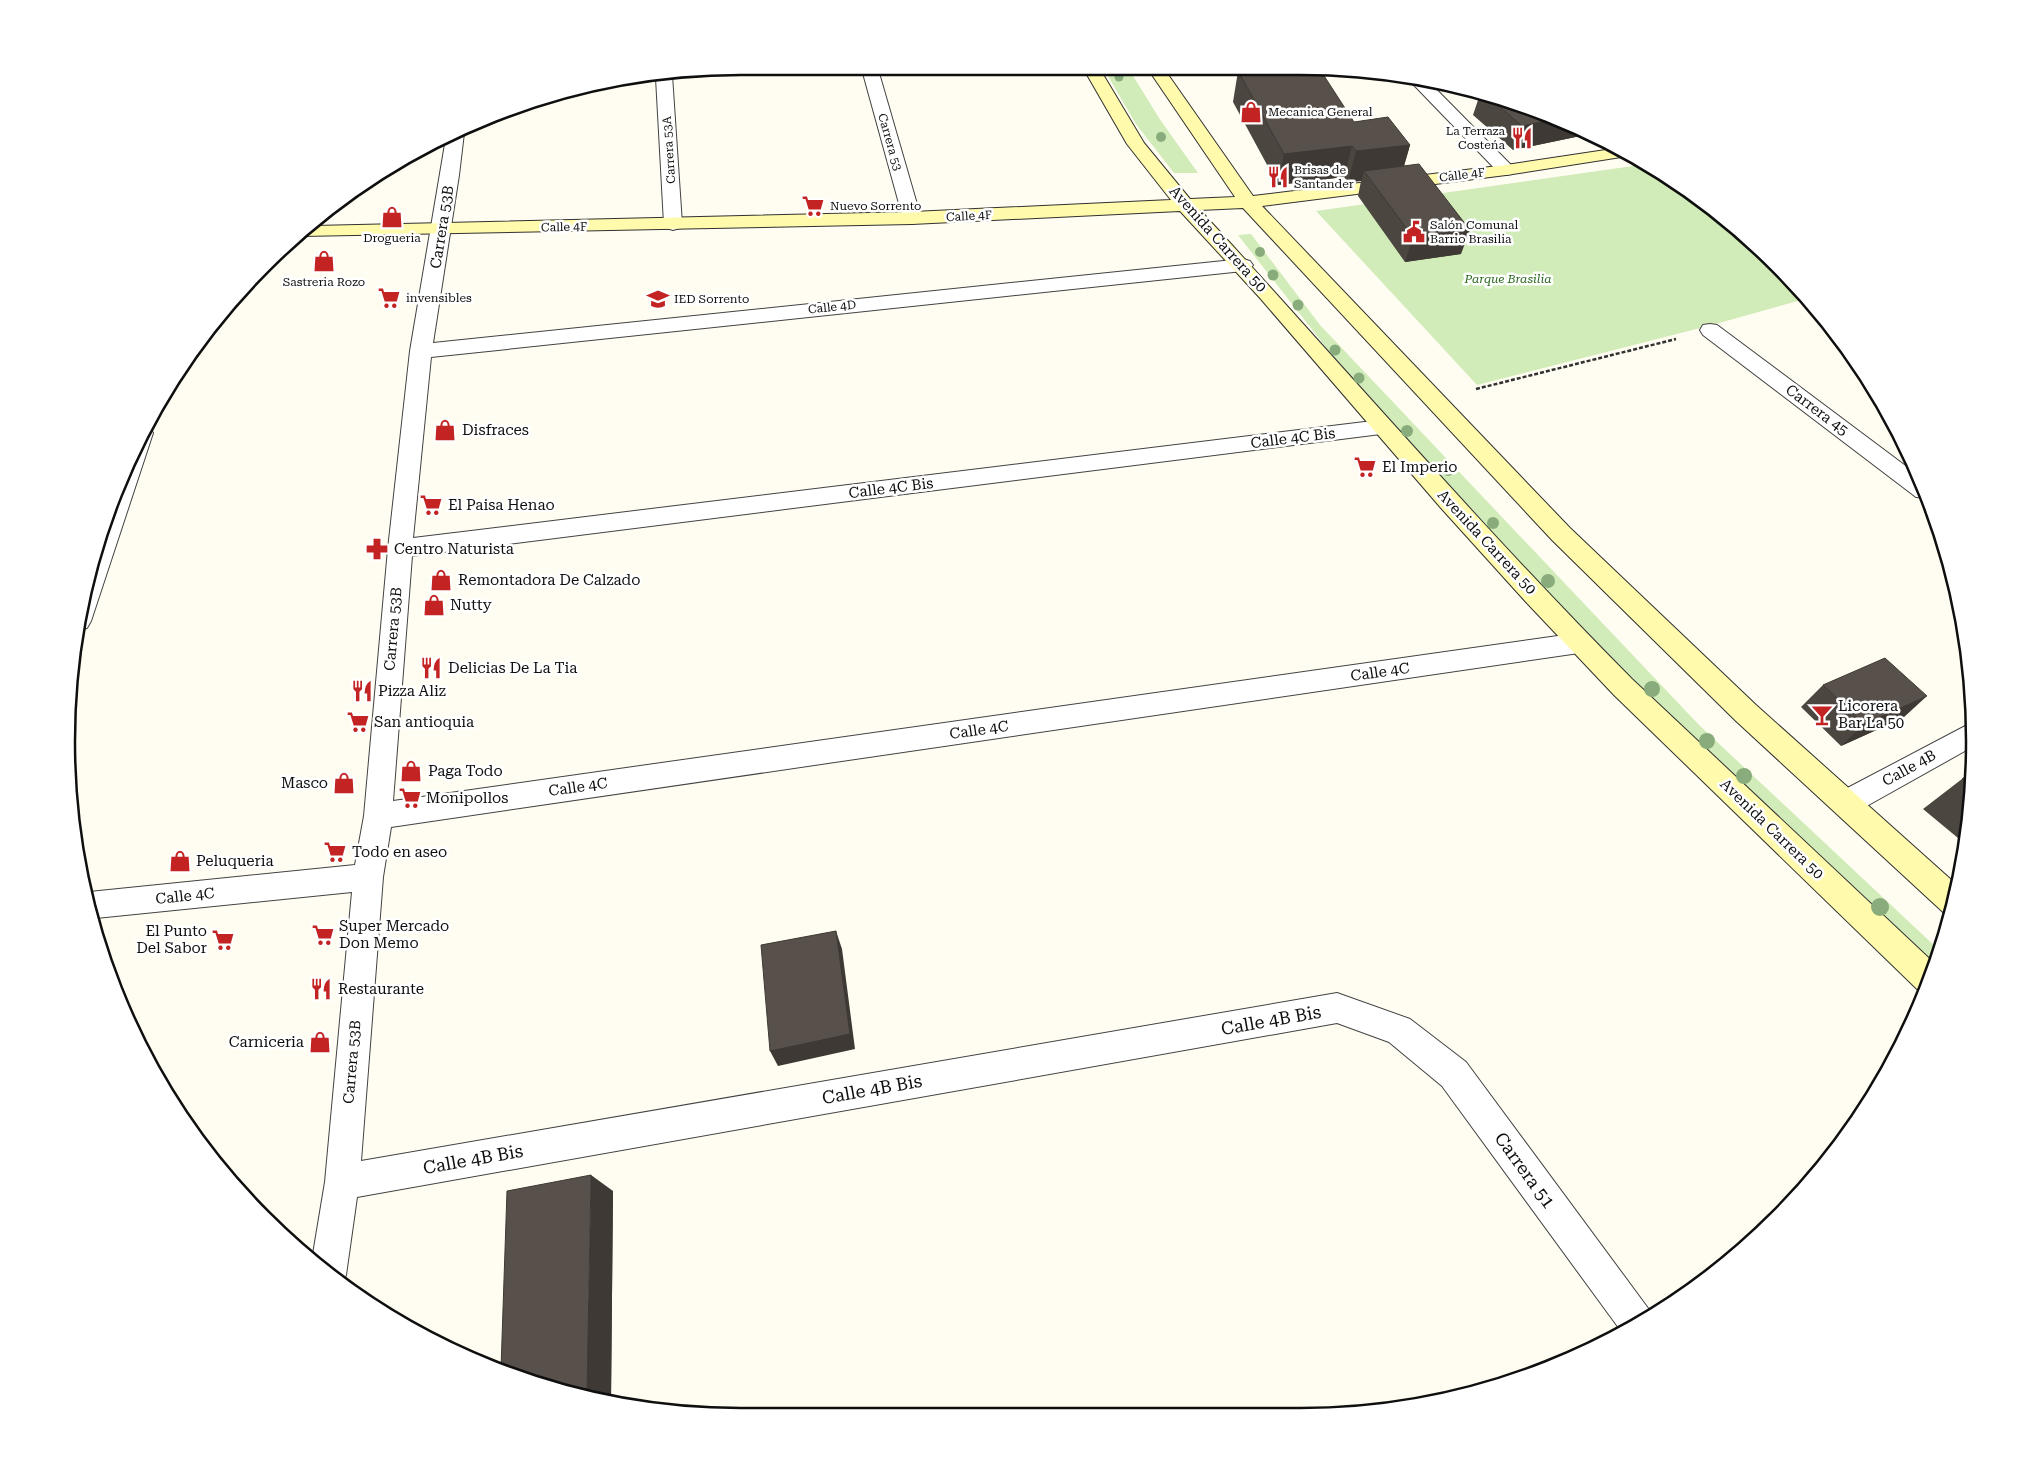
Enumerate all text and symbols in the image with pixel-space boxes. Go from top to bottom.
shop icon: Mecanica General [1238,99,1264,125]
place label: Mecanica General [1268,105,1373,119]
street label: Carrera 53 [875,112,905,173]
street label: Carrera 53A [660,115,678,184]
place label: La Terraza Costeńa [1446,124,1505,152]
restaurant icon: La Terraza Costeńa [1509,125,1535,151]
place label: Brisas de Santander [1294,163,1354,191]
restaurant icon: Brisas de Santander [1265,164,1291,190]
street label: Calle 4F [1438,165,1486,185]
street label: Avenida Carrera 50 [1166,182,1270,296]
street label: Carrera 53B [427,184,457,270]
supermarket icon: Nuevo Sorrento [800,193,826,219]
place label: Nuevo Sorrento [830,199,921,213]
shop icon: Drogueria [379,204,405,230]
street label: Calle 4F [946,208,992,224]
place label: Salón Comunal Barrio Brasilia [1430,218,1518,246]
public building icon: Salón Comunal Barrio Brasilia [1401,219,1427,245]
street label: Calle 4F [541,220,587,234]
place label: Drogueria [363,231,421,245]
shop icon: Sastreria Rozo [311,248,337,274]
park label: Parque Brasilia [1464,272,1551,286]
place label: Sastreria Rozo [283,275,365,289]
supermarket icon: invensibles [376,285,402,311]
school or university icon: IED Sorrento [645,286,671,312]
place label: invensibles [406,291,472,305]
place label: IED Sorrento [674,292,749,306]
street label: Calle 4D [807,298,857,316]
street label: Carrera 45 [1782,381,1852,439]
shop icon: Disfraces [432,417,458,443]
place label: Disfraces [462,421,529,439]
street label: Calle 4C Bis [1250,424,1336,452]
supermarket icon: El Imperio [1352,454,1378,480]
place label: El Imperio [1382,458,1458,476]
street label: Calle 4C Bis [848,474,934,502]
street label: Avenida Carrera 50 [1434,486,1540,598]
supermarket icon: El Paisa Henao [418,492,444,518]
place label: El Paisa Henao [448,496,555,514]
pharmacy icon: Centro Naturista [364,536,390,562]
place label: Centro Naturista [394,540,514,558]
shop icon: Remontadora De Calzado [428,567,454,593]
place label: Remontadora De Calzado [458,571,640,589]
street label: Carrera 53B [380,586,406,672]
shop icon: Nutty [421,592,447,618]
place label: Nutty [450,596,492,614]
restaurant icon: Delicias De La Tia [418,655,444,681]
place label: Delicias De La Tia [448,659,577,677]
street label: Calle 4C [1349,659,1411,685]
restaurant icon: Pizza Aliz [349,678,375,704]
place label: Pizza Aliz [378,682,446,700]
place label: Licorera Bar La 50 [1838,697,1904,732]
bar icon: Licorera Bar La 50 [1809,702,1835,728]
supermarket icon: San antioquia [345,709,371,735]
place label: San antioquia [374,713,474,731]
street label: Calle 4C [948,717,1010,743]
street label: Calle 4B [1879,746,1939,790]
shop icon: Paga Todo [398,758,424,784]
place label: Paga Todo [428,762,503,780]
shop icon: Masco [331,770,357,796]
place label: Masco [281,774,328,792]
street label: Calle 4C [547,774,609,800]
street label: Avenida Carrera 50 [1717,775,1827,883]
supermarket icon: Monipollos [397,785,423,811]
place label: Monipollos [426,789,508,807]
supermarket icon: Todo en aseo [322,839,348,865]
place label: Todo en aseo [352,843,447,861]
shop icon: Peluqueria [167,848,193,874]
place label: Peluqueria [196,852,274,870]
street label: Calle 4C [155,884,216,908]
place label: Super Mercado Don Memo [339,917,449,952]
place label: El Punto Del Sabor [136,922,207,957]
supermarket icon: Super Mercado Don Memo [310,922,336,948]
supermarket icon: El Punto Del Sabor [210,927,236,953]
restaurant icon: Restaurante [308,976,334,1002]
place label: Restaurante [338,980,424,998]
street label: Calle 4B Bis [1219,1001,1323,1039]
street label: Carrera 53B [339,1019,365,1105]
shop icon: Carniceria [307,1029,333,1055]
place label: Carniceria [229,1033,304,1051]
street label: Calle 4B Bis [820,1070,924,1108]
street label: Carrera 51 [1490,1128,1560,1212]
street label: Calle 4B Bis [421,1140,525,1178]

